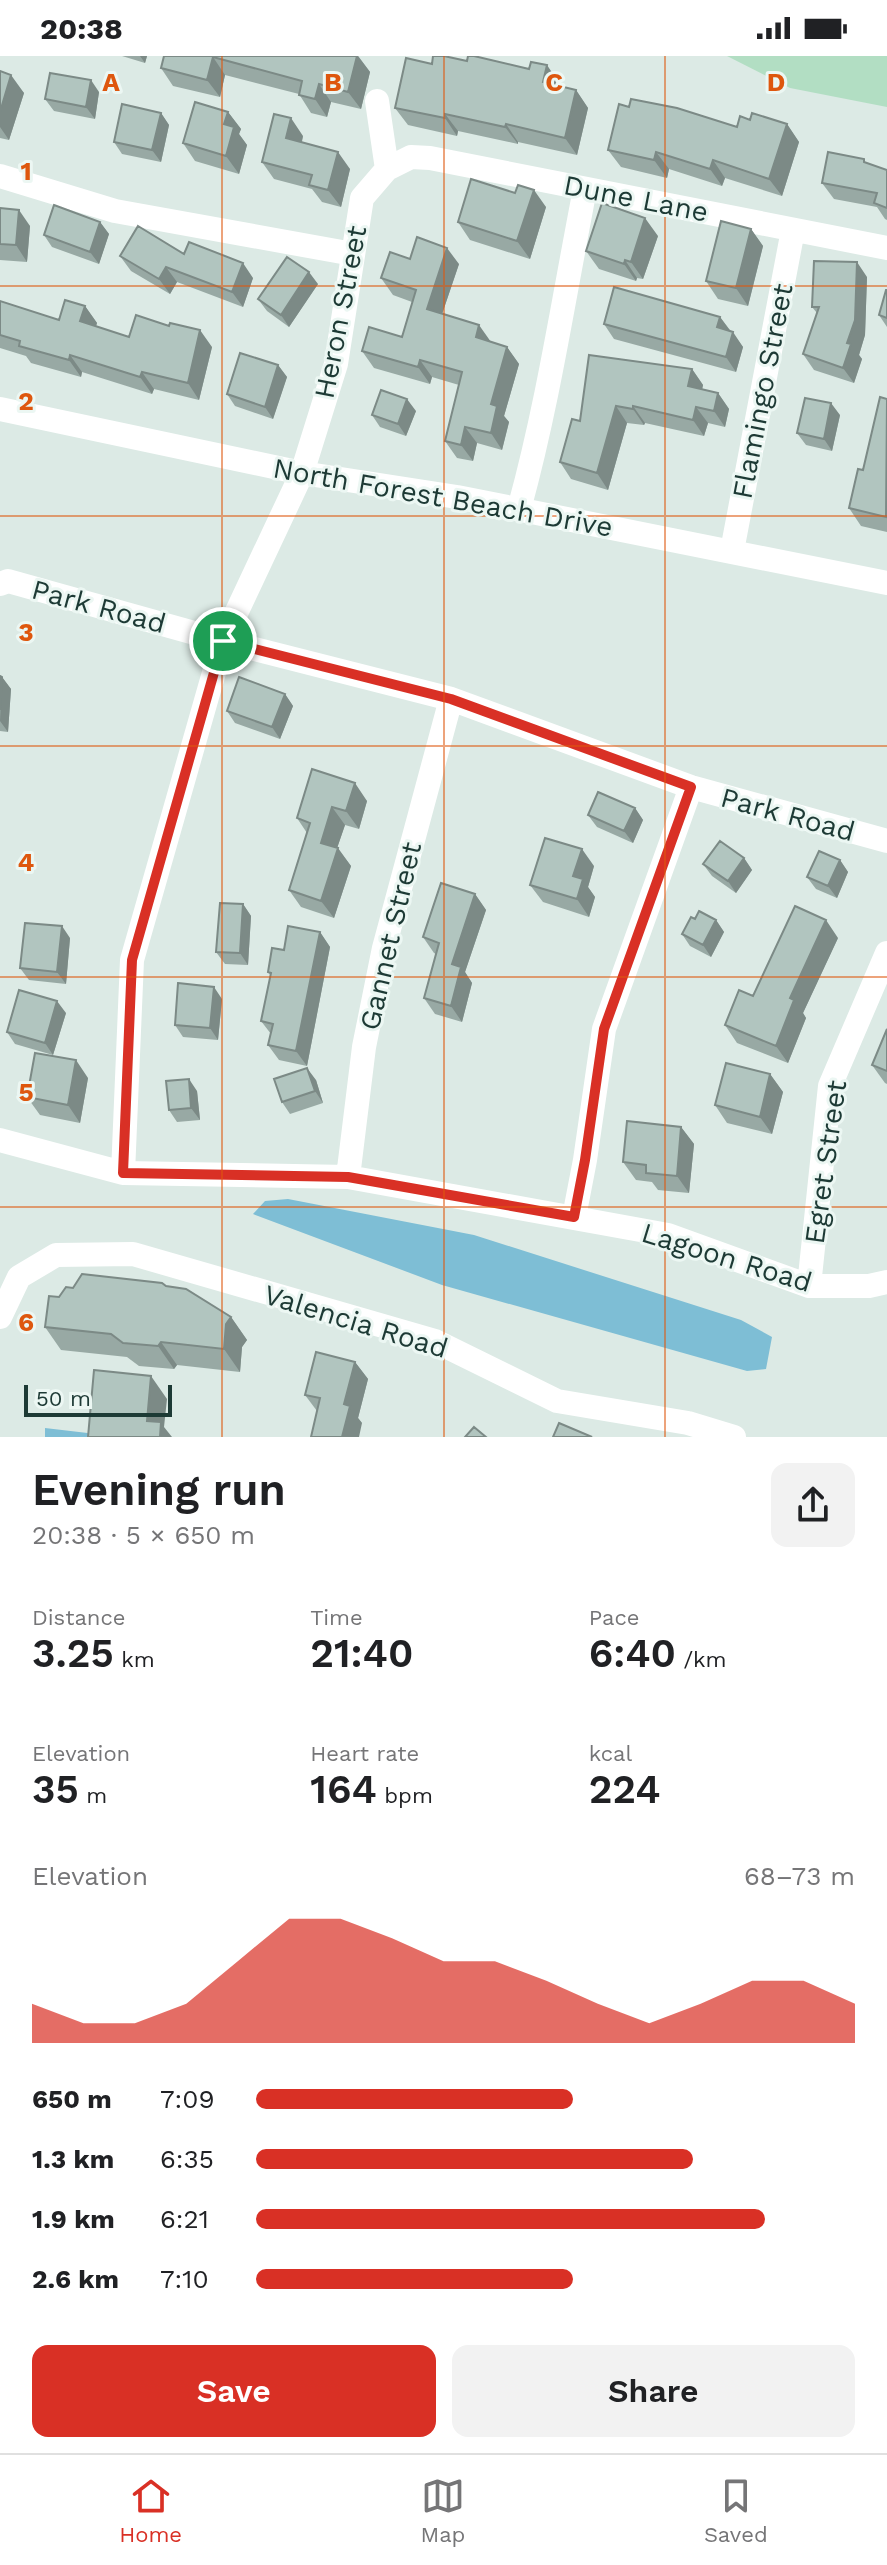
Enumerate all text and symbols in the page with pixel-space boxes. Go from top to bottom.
text: 20:38 [40,11,123,46]
text: A [102,67,120,97]
text: B [324,67,342,97]
text: C [545,67,563,97]
text: D [767,67,785,97]
text: 1 [20,156,32,186]
street label: Dune Lane [561,168,711,229]
street label: Heron Street [308,223,373,401]
street label: Flamingo Street [725,280,800,501]
text: 2 [18,386,34,416]
street label: North Forest Beach Drive [270,451,615,544]
street label: Park Road [28,573,170,640]
pin [189,607,257,675]
text: 3 [18,617,34,647]
icon: arrive [201,619,245,663]
street label: Park Road [717,781,859,848]
street label: Gannet Street [353,839,428,1033]
text: 4 [18,847,35,877]
text: 5 [18,1077,34,1107]
street label: Egret Street [798,1078,853,1246]
street label: Lagoon Road [638,1216,816,1299]
street label: Valencia Road [260,1278,452,1365]
text: 6 [18,1307,34,1337]
scale bar [24,1381,172,1417]
text: 50 m [36,1386,91,1411]
button: share [771,1463,855,1547]
text: Evening run [32,1464,286,1516]
text: 20:38 · 5 × 650 m [32,1520,255,1550]
text: Distance [32,1605,126,1630]
text: Time [310,1605,363,1630]
text: Pace [589,1605,640,1630]
text: 3.25 [32,1630,114,1677]
text: 21:40 [310,1630,413,1677]
text: 6:40 [589,1630,676,1677]
text: km [114,1647,155,1672]
text: /km [676,1647,727,1672]
text: Elevation [32,1741,130,1766]
text: Heart rate [310,1741,419,1766]
text: kcal [589,1741,632,1766]
text: 35 [32,1766,79,1813]
text: 164 [310,1766,377,1813]
text: 224 [589,1766,661,1813]
text: m [79,1783,107,1808]
text: bpm [377,1783,433,1808]
text: Elevation [32,1861,148,1891]
text: 68–73 m [744,1861,855,1891]
text: 650 m [32,2084,112,2114]
text: 7:09 [160,2084,215,2114]
text: 1.3 km [32,2144,114,2174]
text: 6:35 [160,2144,214,2174]
text: 1.9 km [32,2204,115,2234]
text: 6:21 [160,2204,209,2234]
text: 2.6 km [32,2264,119,2294]
text: 7:10 [160,2264,209,2294]
button: Save [32,2345,436,2437]
button: Share [452,2345,855,2437]
tab: Home [119,2474,182,2547]
tab: Map [421,2474,465,2547]
tab: Saved [704,2474,768,2547]

